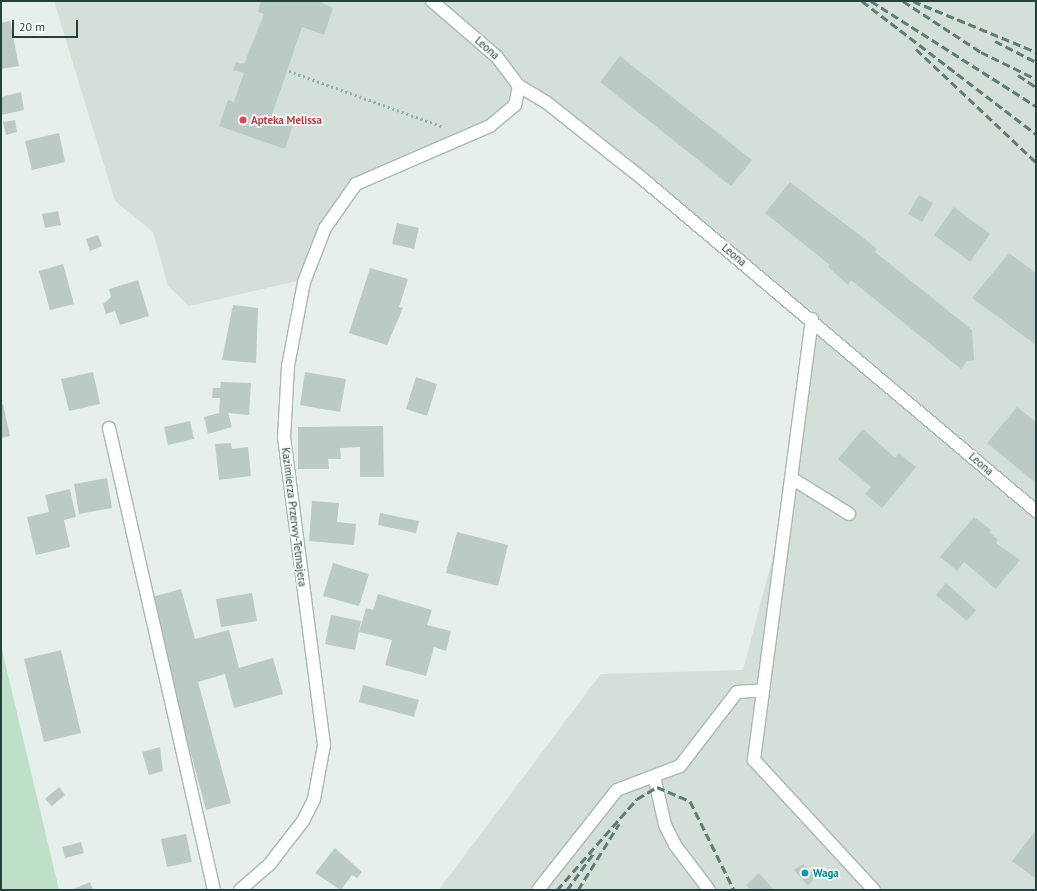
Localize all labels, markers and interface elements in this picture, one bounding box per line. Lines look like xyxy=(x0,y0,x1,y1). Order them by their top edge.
scale bar xyxy=(14,12,80,38)
text: 20 m xyxy=(19,19,45,34)
street label: Leona xyxy=(472,34,502,62)
place label: Apteka Melissa xyxy=(251,113,322,127)
marker: Apteka Melissa xyxy=(238,115,248,125)
street label: Leona xyxy=(719,241,749,269)
street label: Kazimierza Przerwy-Tetmajera xyxy=(279,447,309,587)
street label: Leona xyxy=(966,450,996,478)
place label: Waga xyxy=(813,866,839,880)
marker: Waga xyxy=(800,868,810,878)

